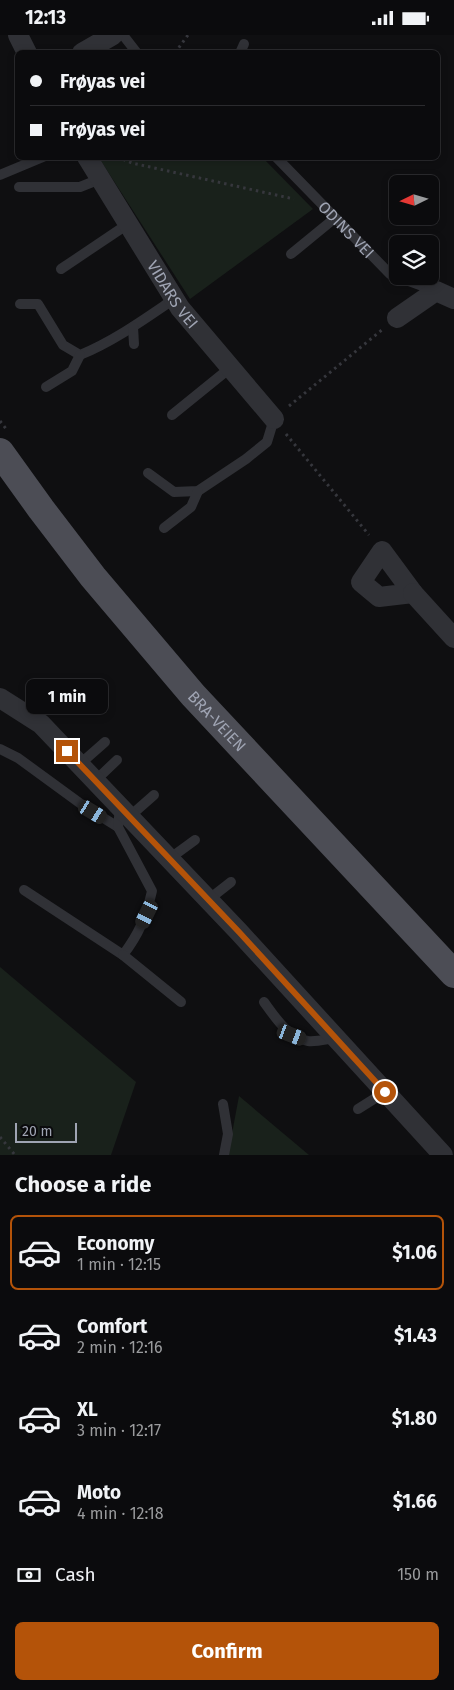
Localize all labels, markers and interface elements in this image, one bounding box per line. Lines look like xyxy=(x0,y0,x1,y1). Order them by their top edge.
text: 12:13 xyxy=(25,6,66,29)
text: Frøyas vei xyxy=(60,70,145,93)
text: Frøyas vei xyxy=(60,118,145,141)
north arrow xyxy=(389,175,439,225)
map controls xyxy=(389,175,439,285)
street label: ODINS VEI xyxy=(314,197,378,262)
button: layers xyxy=(389,235,439,285)
street label: VIDARS VEI xyxy=(143,257,202,332)
callout: 1 min xyxy=(26,679,108,713)
text: 1 min xyxy=(48,687,86,706)
street label: BRA-VEIEN xyxy=(184,687,250,755)
route end xyxy=(56,740,78,762)
car xyxy=(76,798,109,826)
car xyxy=(133,897,160,931)
car xyxy=(275,1023,308,1047)
route start xyxy=(374,1081,396,1103)
scale bar xyxy=(15,1120,78,1143)
text: 20 m xyxy=(22,1123,52,1140)
text: Choose a ride xyxy=(15,1171,151,1198)
icon: car xyxy=(17,1230,62,1275)
text: Economy xyxy=(77,1232,154,1255)
text: $1.06 xyxy=(392,1241,437,1264)
text: 1 min · 12:15 xyxy=(77,1255,161,1274)
icon: car xyxy=(17,1313,62,1358)
text: Comfort xyxy=(77,1315,147,1338)
text: $1.43 xyxy=(394,1324,437,1347)
text: 2 min · 12:16 xyxy=(77,1338,163,1357)
icon: car xyxy=(17,1396,62,1441)
text: XL xyxy=(77,1398,98,1421)
text: $1.80 xyxy=(392,1407,437,1430)
text: 3 min · 12:17 xyxy=(77,1421,161,1440)
icon: car xyxy=(17,1479,62,1524)
text: Moto xyxy=(77,1481,121,1504)
text: $1.66 xyxy=(393,1490,437,1513)
text: 4 min · 12:18 xyxy=(77,1504,163,1523)
icon: cash xyxy=(15,1561,43,1589)
text: Cash xyxy=(55,1563,96,1586)
text: 150 m xyxy=(397,1565,439,1584)
button: Confirm xyxy=(15,1622,439,1680)

